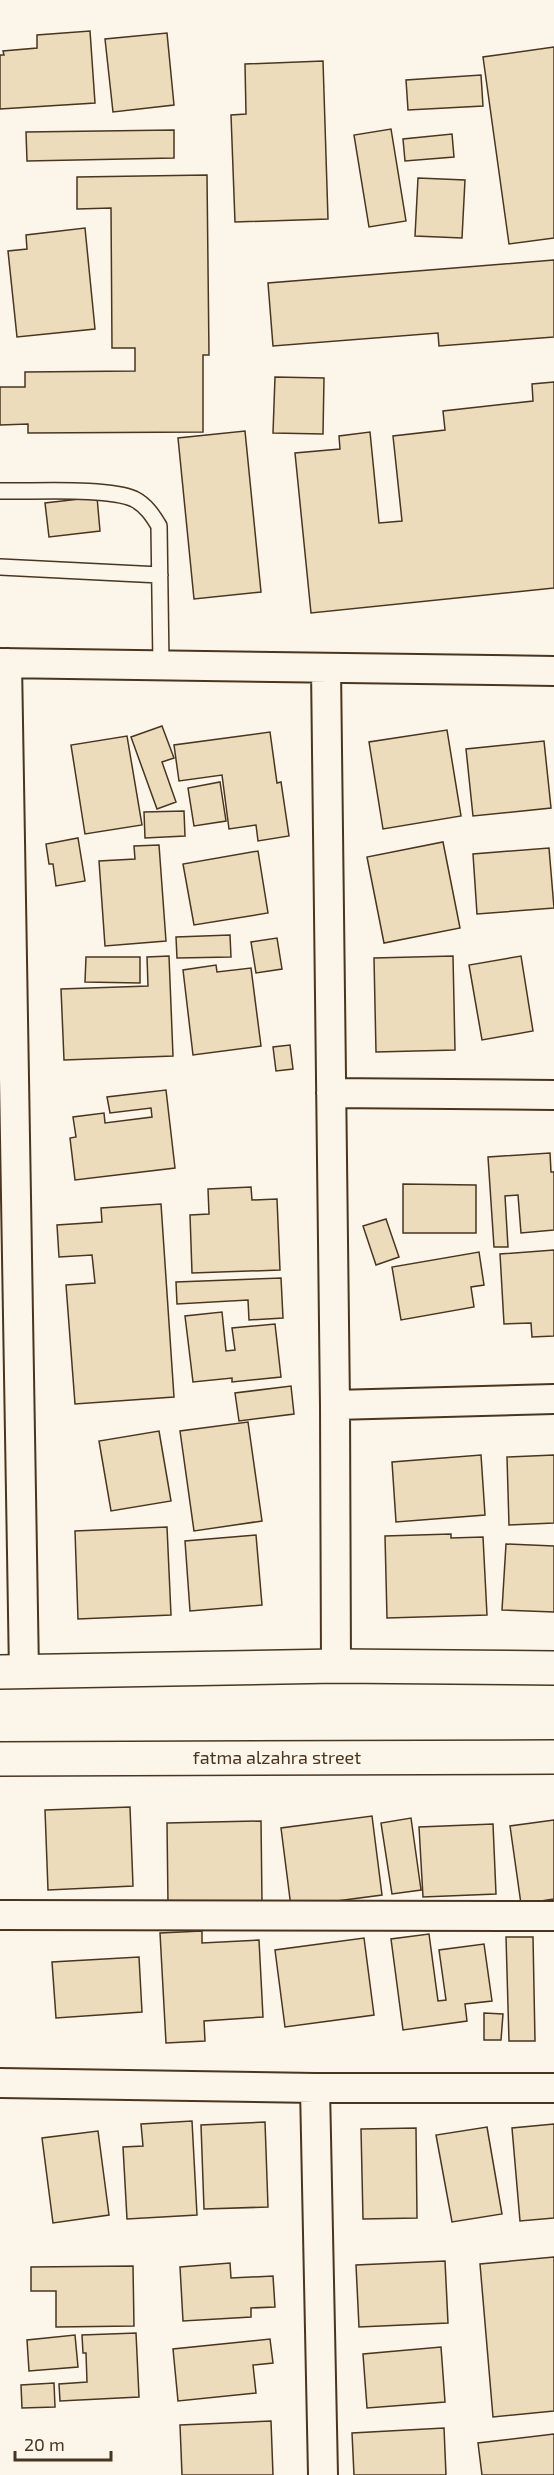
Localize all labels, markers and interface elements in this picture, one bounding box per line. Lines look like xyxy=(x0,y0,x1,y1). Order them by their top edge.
street label: fatma alzahra street xyxy=(193,1746,361,1768)
scale bar xyxy=(15,2424,111,2462)
text: 20 m xyxy=(24,2433,65,2455)

